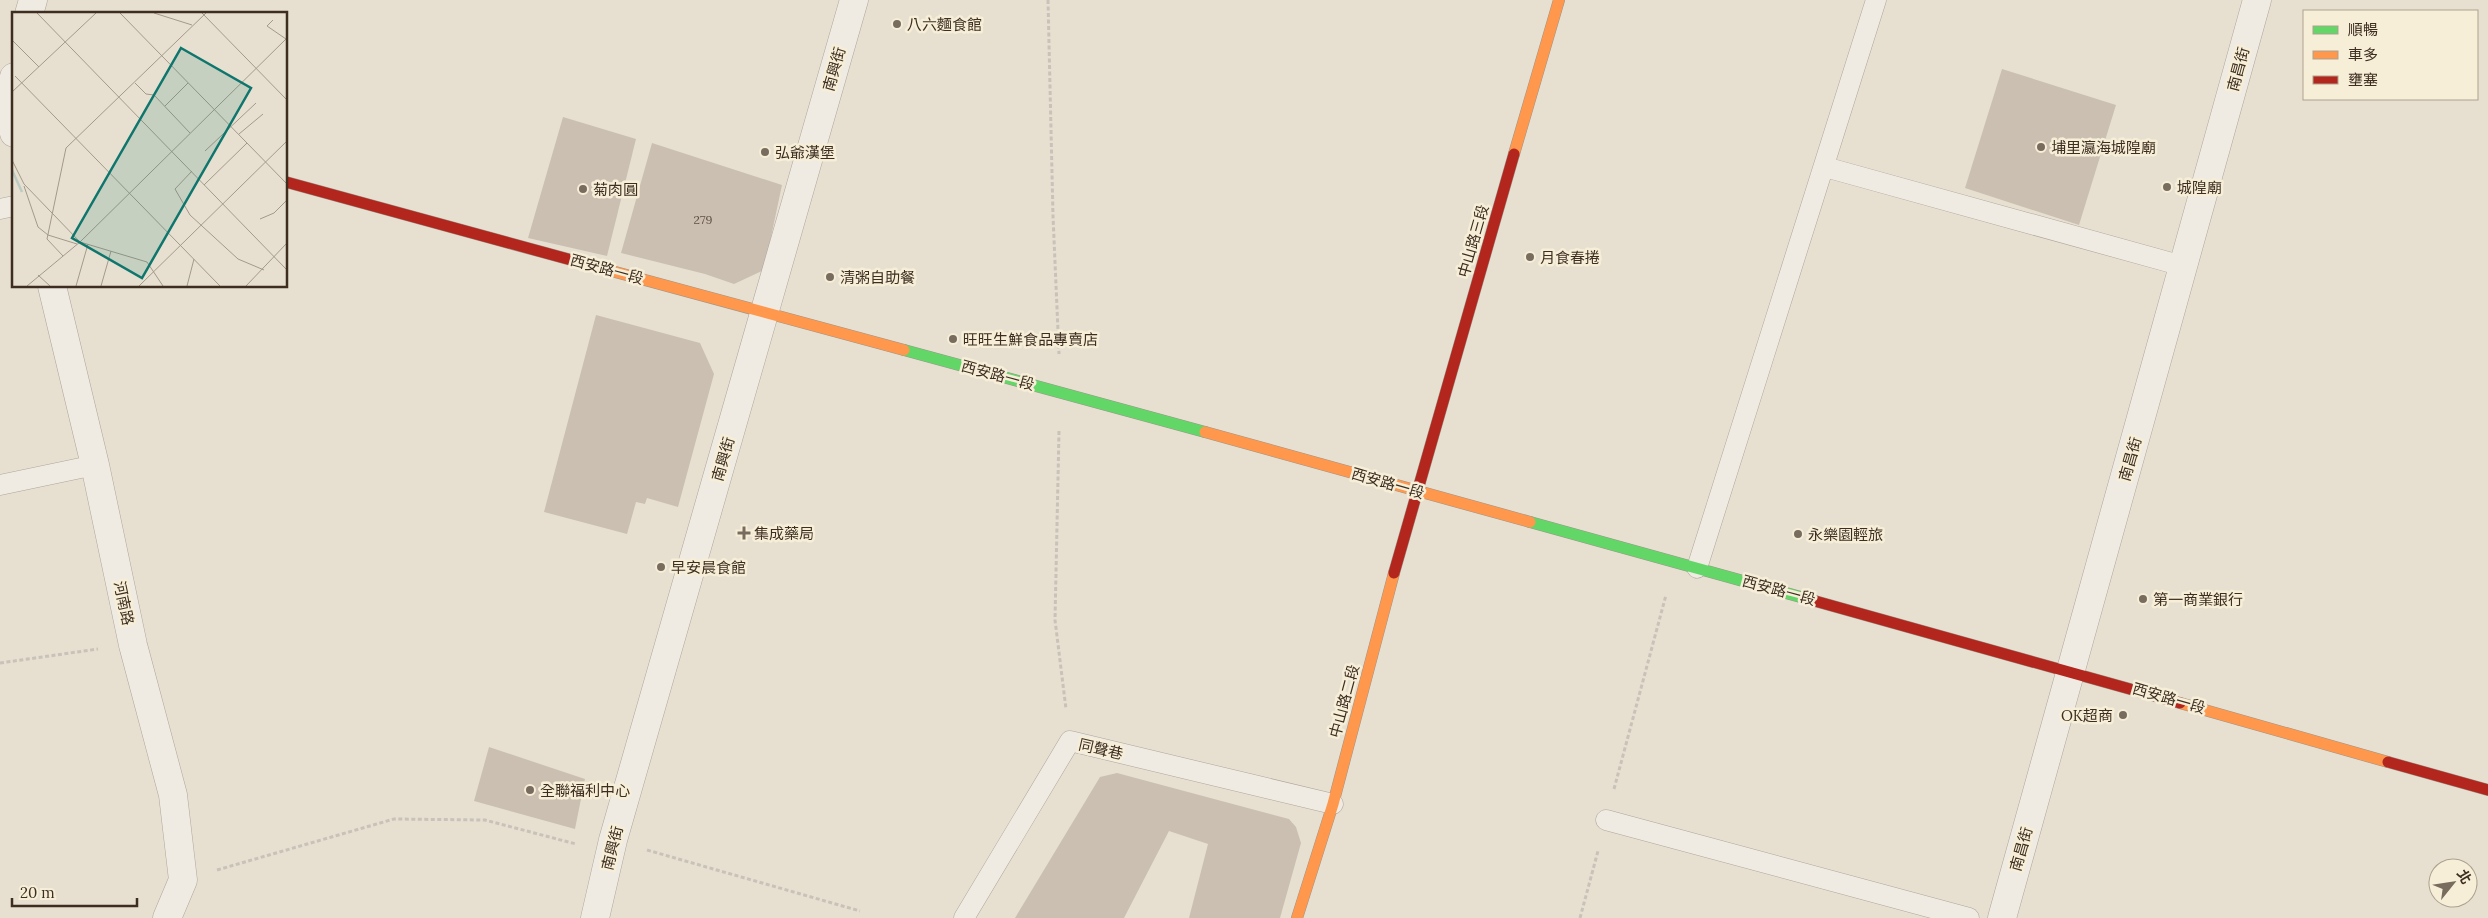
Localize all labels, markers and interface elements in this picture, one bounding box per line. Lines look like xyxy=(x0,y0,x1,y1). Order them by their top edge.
legend xyxy=(2303,10,2478,100)
inset map xyxy=(12,12,288,288)
place label: 八六麵食館 xyxy=(907,15,982,34)
marker: 八六麵食館 xyxy=(891,18,903,30)
text: 順暢 xyxy=(2348,20,2378,39)
street label: 南興街 xyxy=(819,45,849,93)
street label: 南昌街 xyxy=(2223,45,2253,93)
text: 車多 xyxy=(2348,45,2378,64)
text: 壅塞 xyxy=(2348,70,2378,89)
place label: 埔里瀛海城隍廟 xyxy=(2051,138,2156,157)
marker: 埔里瀛海城隍廟 xyxy=(2035,141,2047,153)
place label: 弘爺漢堡 xyxy=(775,143,835,162)
marker: 弘爺漢堡 xyxy=(759,146,771,158)
place label: 城隍廟 xyxy=(2177,178,2222,197)
place label: 菊肉圓 xyxy=(593,180,638,199)
marker: 城隍廟 xyxy=(2161,181,2173,193)
marker: 菊肉圓 xyxy=(577,183,589,195)
street label: 中山路三段 xyxy=(1454,202,1492,280)
house number: 279 xyxy=(694,212,713,227)
place label: 月食春捲 xyxy=(1540,248,1600,267)
street label: 西安路一段 xyxy=(568,250,646,288)
marker: 月食春捲 xyxy=(1524,251,1536,263)
place label: 清粥自助餐 xyxy=(840,268,915,287)
marker: 清粥自助餐 xyxy=(824,271,836,283)
place label: 旺旺生鮮食品專賣店 xyxy=(963,330,1098,349)
marker: 旺旺生鮮食品專賣店 xyxy=(947,333,959,345)
street label: 西安路一段 xyxy=(959,356,1037,394)
street label: 南興街 xyxy=(708,435,738,483)
street label: 南昌街 xyxy=(2115,435,2145,483)
street label: 西安路一段 xyxy=(1349,464,1427,502)
place label: 集成藥局 xyxy=(754,524,814,543)
place label: 永樂園輕旅 xyxy=(1808,525,1883,544)
marker: 集成藥局 xyxy=(738,527,750,539)
marker: 永樂園輕旅 xyxy=(1792,528,1804,540)
place label: 早安晨食館 xyxy=(671,558,746,577)
marker: 早安晨食館 xyxy=(655,561,667,573)
street label: 西安路一段 xyxy=(1740,571,1818,609)
street label: 河南路 xyxy=(110,579,138,627)
place label: 第一商業銀行 xyxy=(2153,590,2243,609)
marker: 第一商業銀行 xyxy=(2137,593,2149,605)
street label: 中山路二段 xyxy=(1325,662,1363,740)
street label: 西安路一段 xyxy=(2130,679,2208,717)
place label: OK超商 xyxy=(2061,706,2113,725)
marker: OK超商 xyxy=(2117,709,2129,721)
street label: 同聲巷 xyxy=(1077,735,1125,763)
place label: 全聯福利中心 xyxy=(540,781,630,800)
marker: 全聯福利中心 xyxy=(524,784,536,796)
street label: 南興街 xyxy=(597,824,627,872)
street label: 南昌街 xyxy=(2006,825,2036,873)
north arrow xyxy=(2428,858,2478,908)
text: 北 xyxy=(2453,866,2476,887)
scale bar xyxy=(12,876,138,908)
text: 20 m xyxy=(20,883,55,902)

